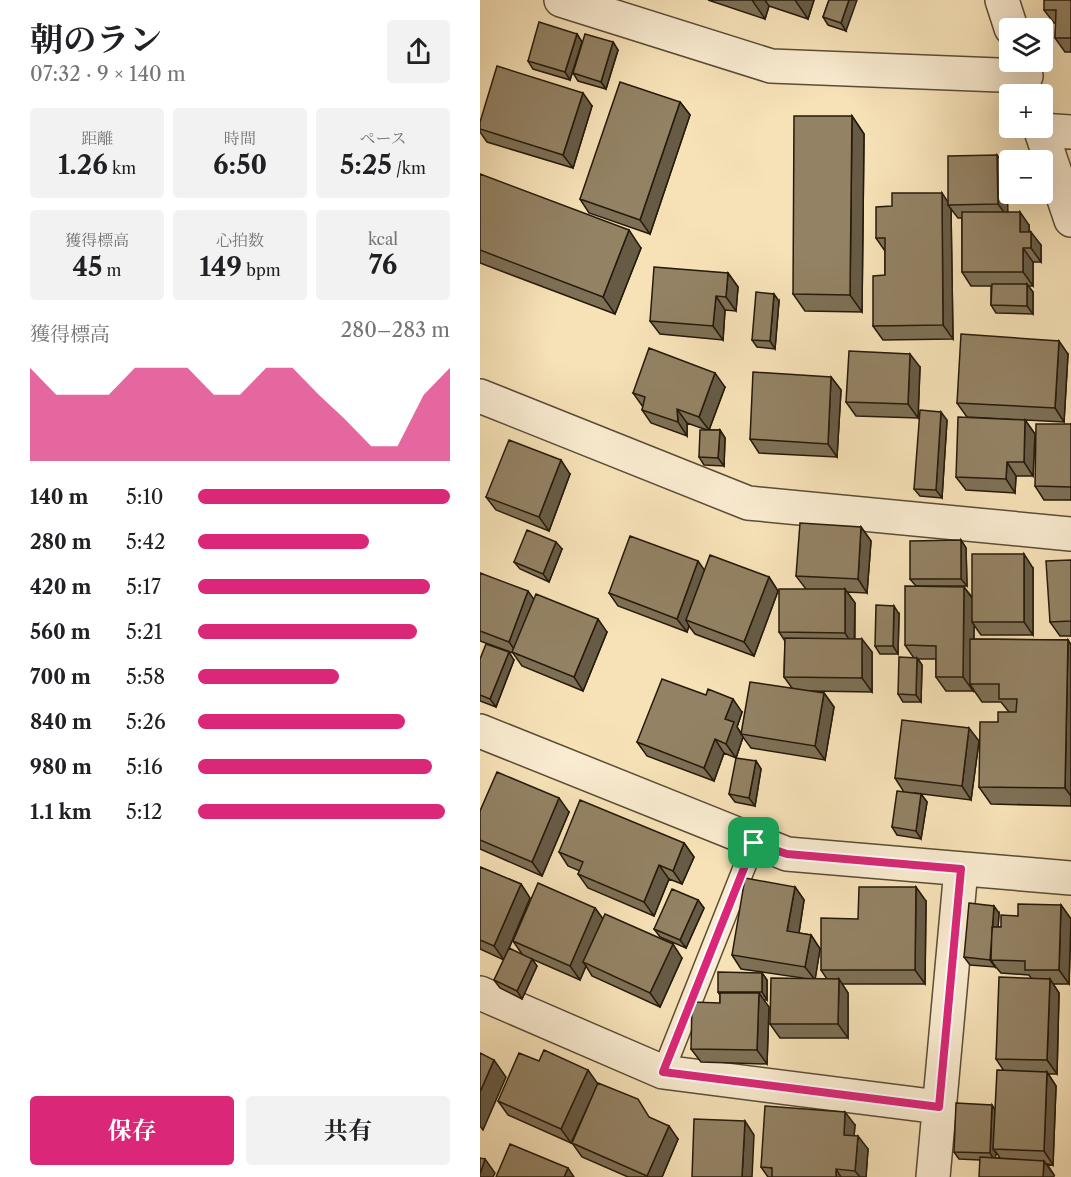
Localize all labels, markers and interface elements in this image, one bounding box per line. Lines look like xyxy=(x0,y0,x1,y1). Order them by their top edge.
map controls xyxy=(999,18,1053,204)
button: layers xyxy=(999,18,1053,72)
text: 朝のラン xyxy=(30,19,162,60)
button: share xyxy=(387,20,450,83)
text: 07:32 · 9 × 140 m xyxy=(30,62,186,86)
button: + xyxy=(999,84,1053,138)
text: 距離 xyxy=(81,128,113,148)
text: 時間 xyxy=(224,128,256,148)
text: ペース xyxy=(359,128,407,148)
text: 1.26 xyxy=(58,149,108,181)
text: 6:50 xyxy=(213,149,267,181)
text: 5:25 xyxy=(340,149,392,181)
button: − xyxy=(999,150,1053,204)
text: km xyxy=(108,158,136,178)
text: /km xyxy=(392,158,426,178)
text: kcal xyxy=(368,229,398,249)
text: 獲得標高 xyxy=(65,230,129,250)
text: 心拍数 xyxy=(216,230,264,250)
text: 76 xyxy=(369,249,397,281)
text: 45 xyxy=(73,251,102,283)
text: 149 xyxy=(199,251,242,283)
text: m xyxy=(102,260,121,280)
text: bpm xyxy=(242,260,281,280)
text: 280–283 m xyxy=(341,318,450,342)
text: 獲得標高 xyxy=(30,322,110,346)
text: 140 m xyxy=(30,485,89,509)
text: 5:10 xyxy=(126,485,164,509)
text: 280 m xyxy=(30,530,92,554)
text: 5:42 xyxy=(126,530,166,554)
text: 420 m xyxy=(30,575,91,599)
text: 5:17 xyxy=(126,575,161,599)
text: 560 m xyxy=(30,620,91,644)
text: 5:21 xyxy=(126,620,162,644)
text: 700 m xyxy=(30,665,91,689)
text: 5:58 xyxy=(126,665,165,689)
text: 840 m xyxy=(30,710,92,734)
text: 5:26 xyxy=(126,710,166,734)
text: 980 m xyxy=(30,755,92,779)
text: 5:16 xyxy=(126,755,163,779)
text: 1.1 km xyxy=(30,800,92,824)
text: 5:12 xyxy=(126,800,162,824)
pin xyxy=(728,817,779,868)
icon: arrive xyxy=(737,826,770,859)
button: 保存 xyxy=(30,1096,234,1165)
button: 共有 xyxy=(246,1096,450,1165)

